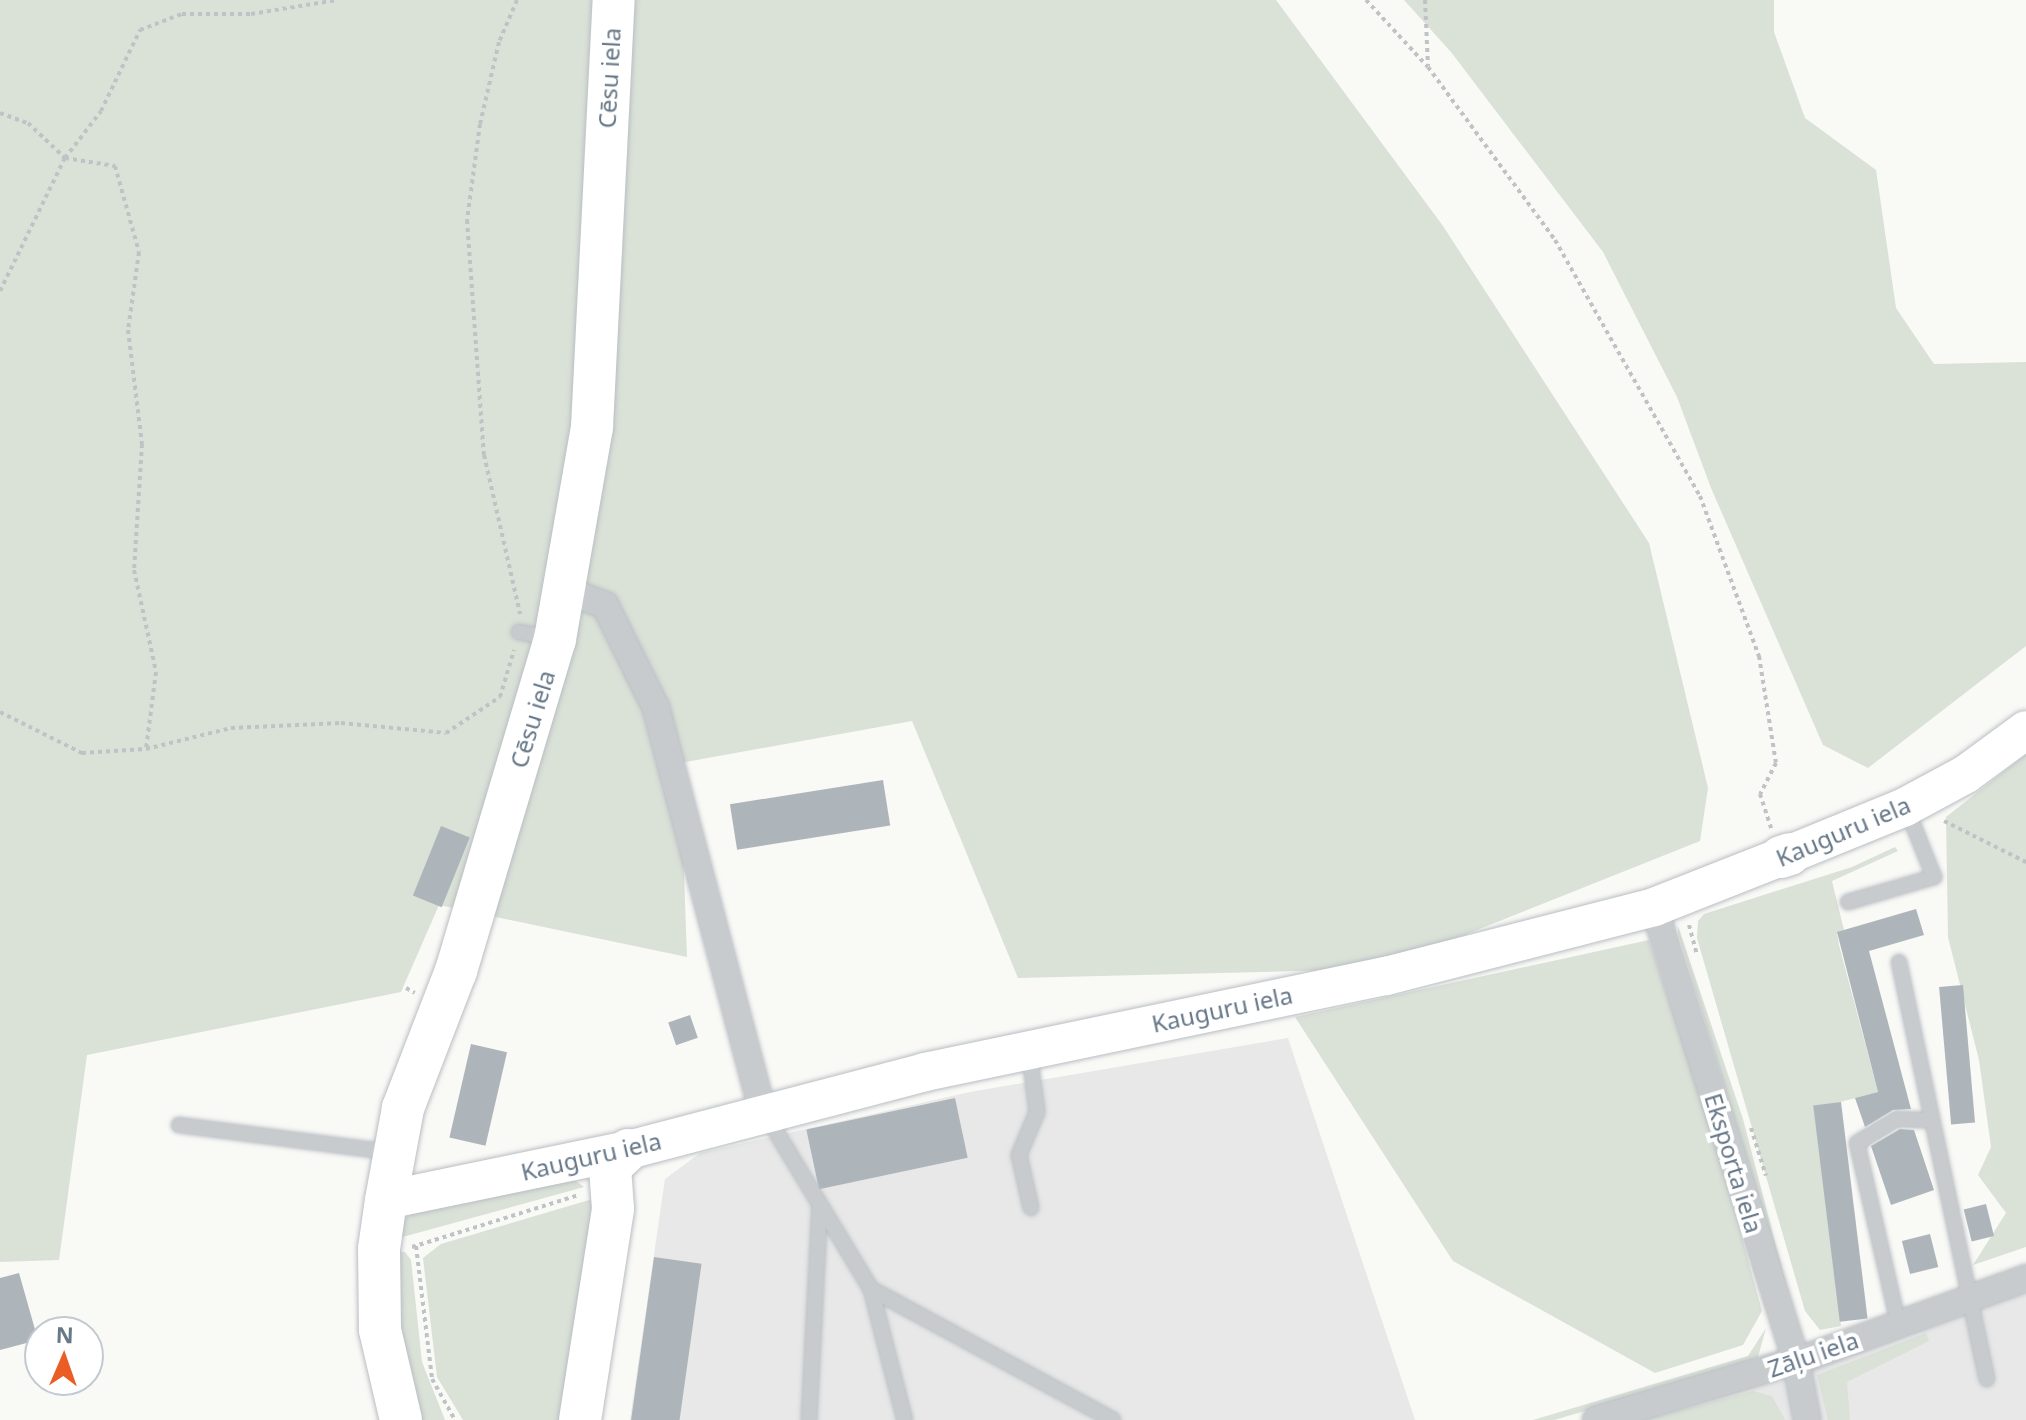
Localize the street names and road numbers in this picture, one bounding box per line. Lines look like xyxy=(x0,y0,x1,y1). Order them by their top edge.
street label: Cēsu iela xyxy=(592,27,626,129)
street label: Cēsu iela xyxy=(504,667,560,771)
street label: Kauguru iela xyxy=(1772,790,1914,872)
street label: Kauguru iela xyxy=(1149,980,1295,1038)
street label: Eksporta iela xyxy=(1699,1090,1769,1236)
street label: Kauguru iela xyxy=(518,1126,664,1186)
street label: Zāļu iela xyxy=(1764,1325,1862,1383)

